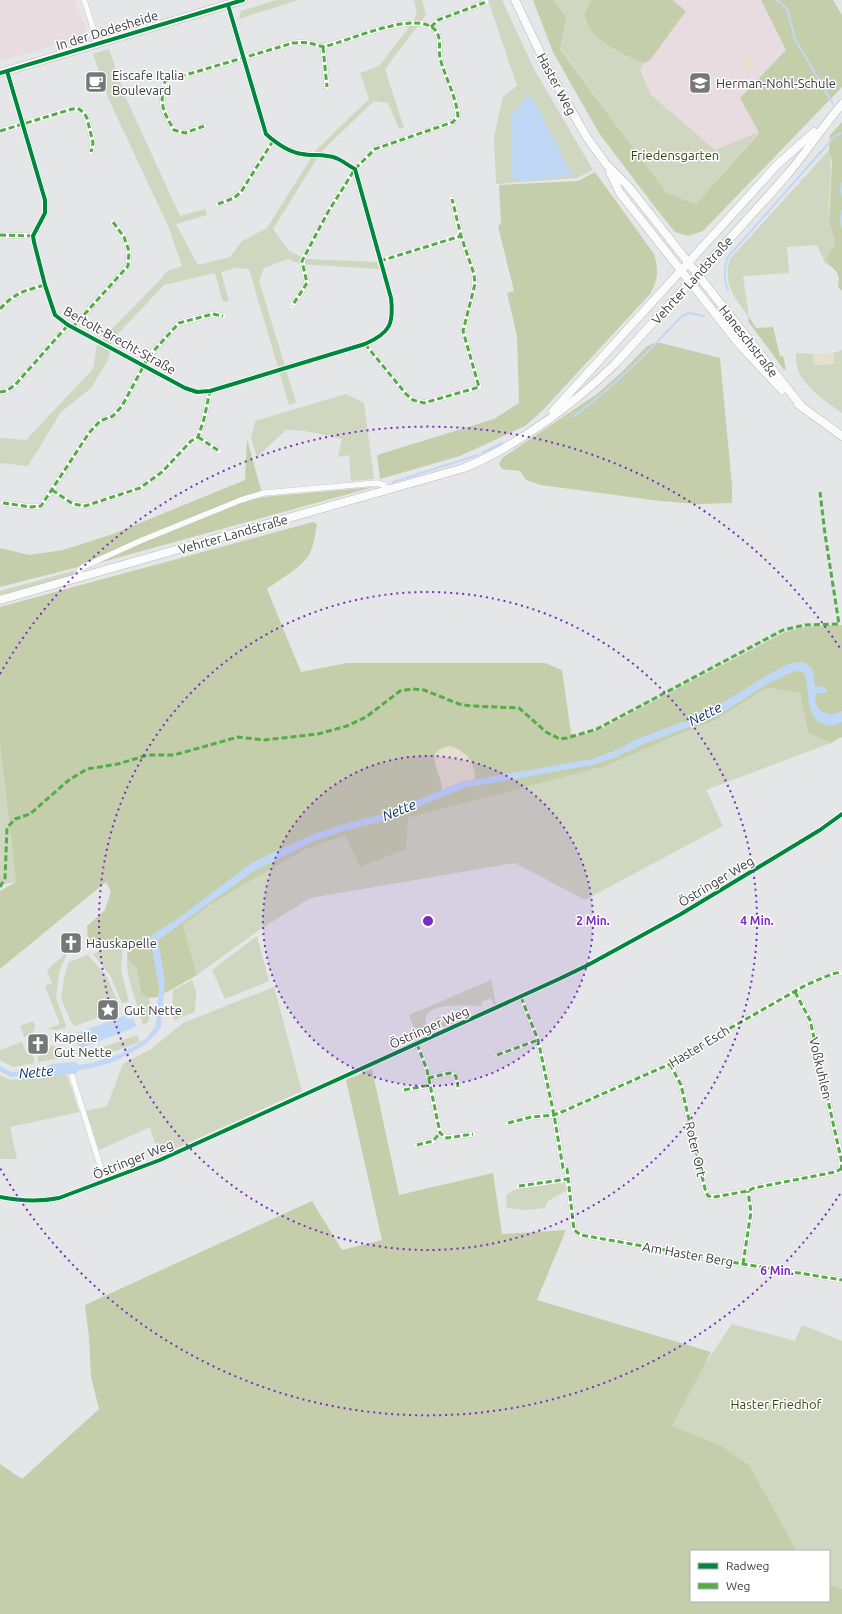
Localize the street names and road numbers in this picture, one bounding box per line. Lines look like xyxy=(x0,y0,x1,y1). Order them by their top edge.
street label: In der Dodesheide xyxy=(54,8,160,52)
street label: Haster Weg xyxy=(535,51,579,117)
street label: Vehrter Landstraße xyxy=(649,233,735,327)
street label: Haneschstraße xyxy=(717,302,781,380)
street label: Bertolt-Brecht-Straße xyxy=(62,303,178,377)
street label: Vehrter Landstraße xyxy=(177,512,289,556)
street label: Östringer Weg xyxy=(675,852,756,909)
street label: Östringer Weg xyxy=(387,1002,471,1051)
street label: Haster Esch xyxy=(666,1023,732,1069)
street label: Voßkuhlen xyxy=(807,1036,835,1100)
street label: Roter Ort xyxy=(683,1120,709,1178)
street label: Östringer Weg xyxy=(90,1136,175,1181)
street label: Am Haster Berg xyxy=(641,1239,735,1269)

